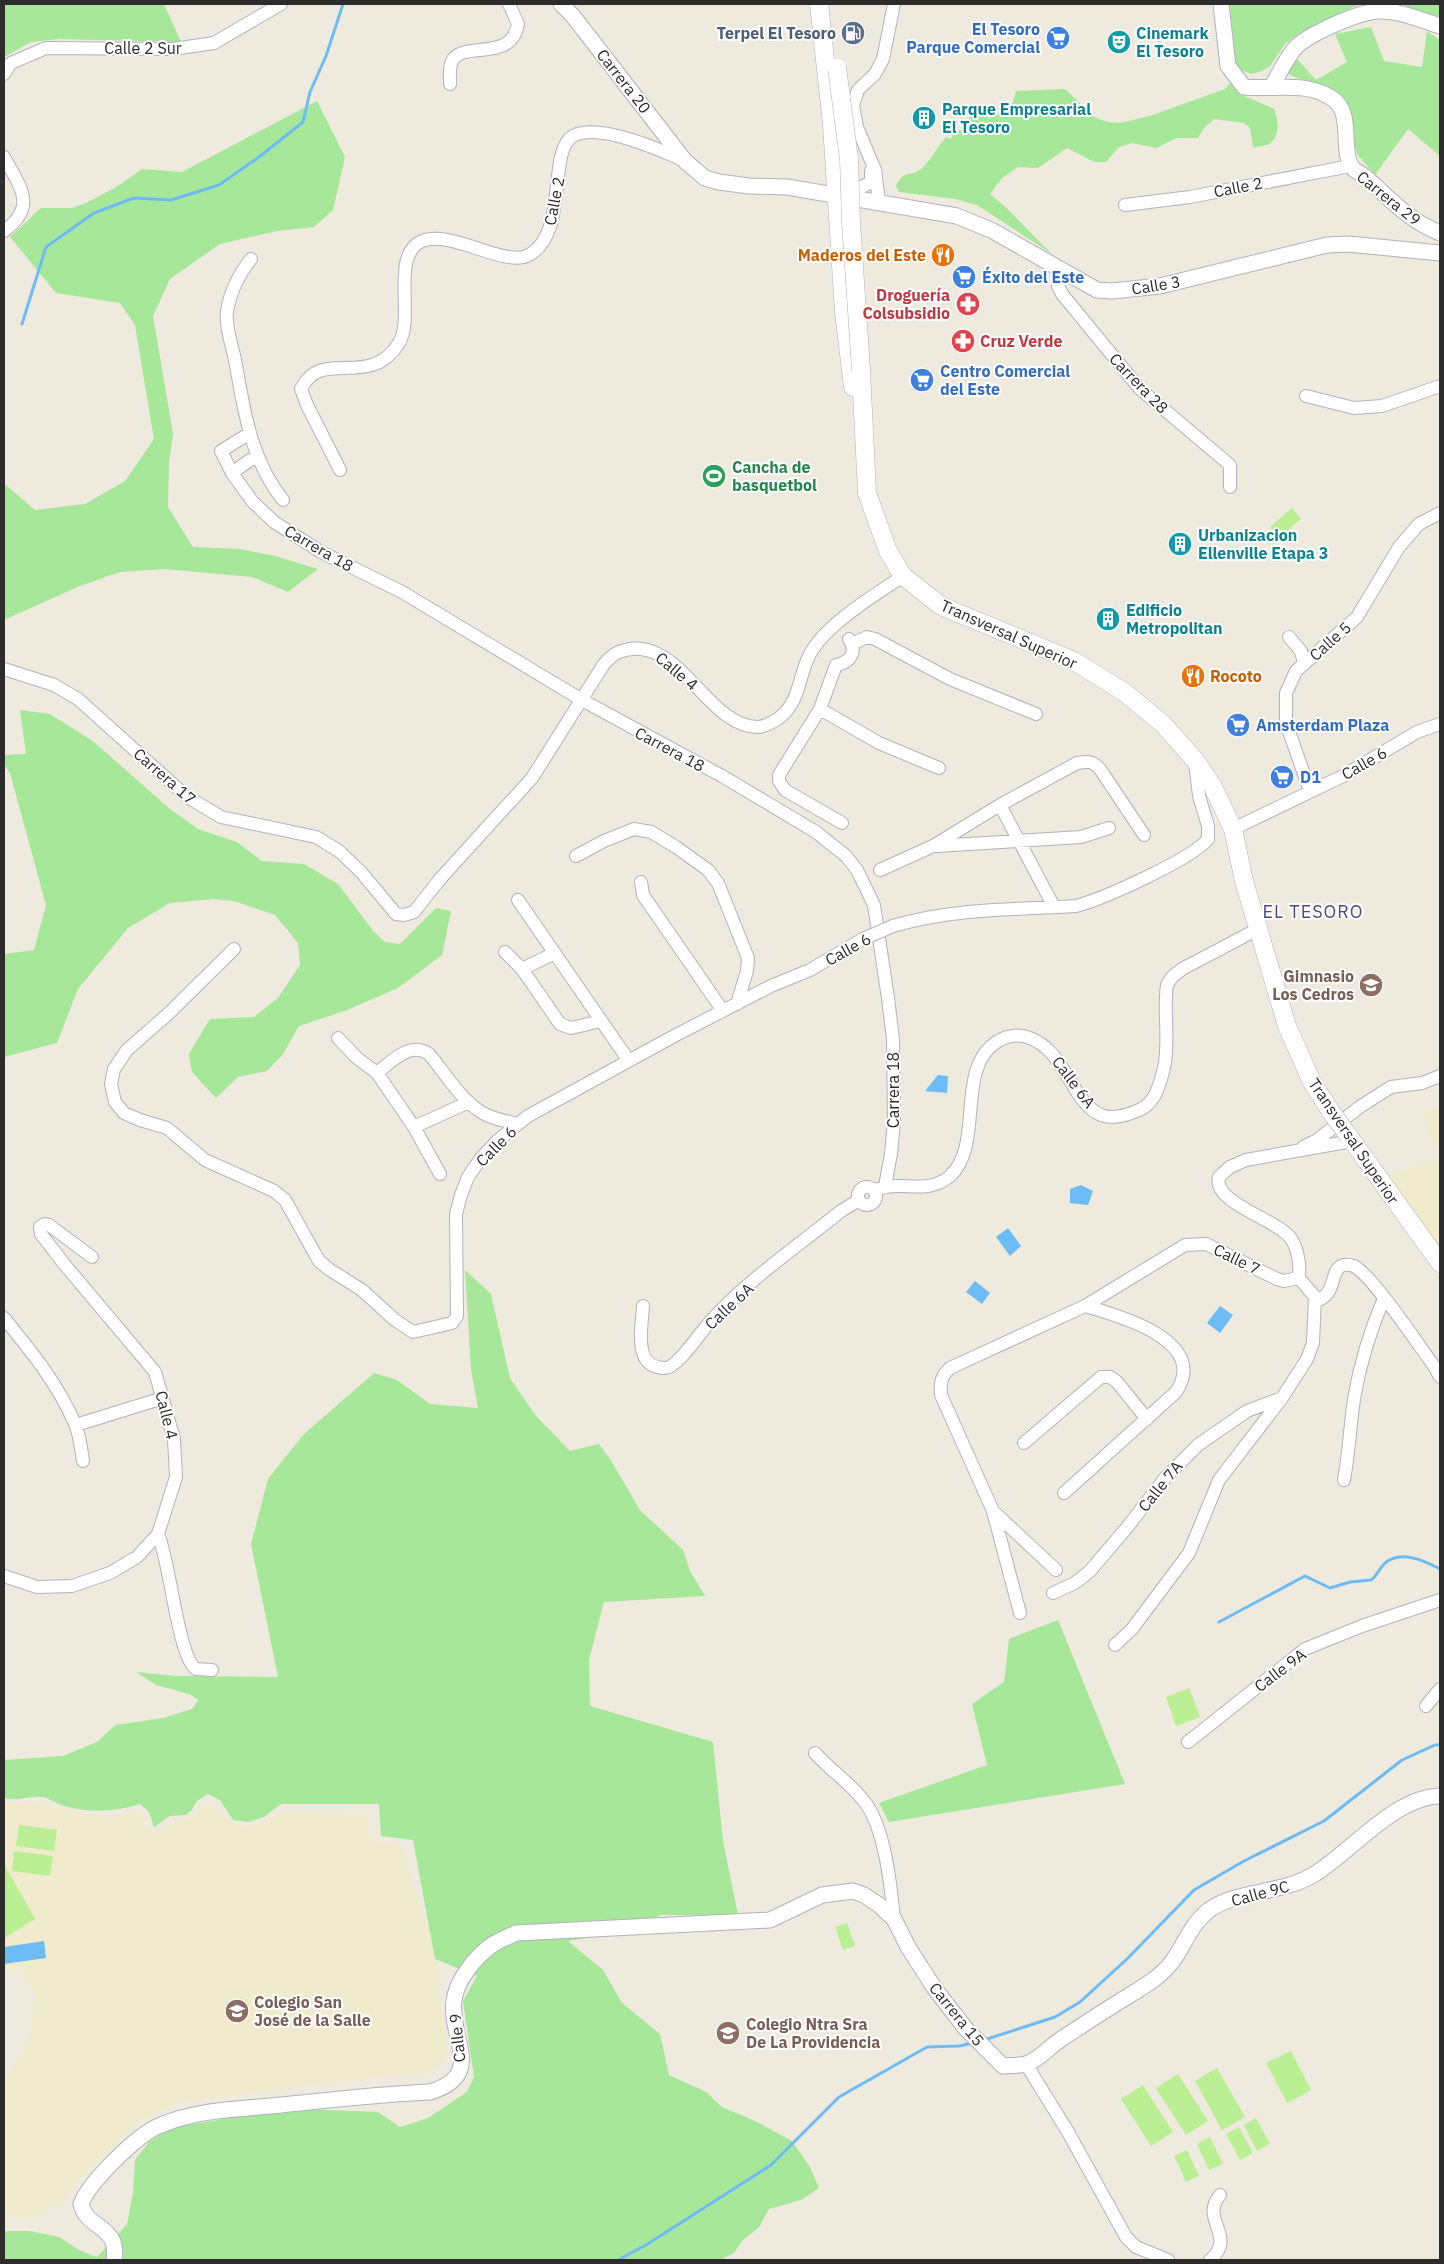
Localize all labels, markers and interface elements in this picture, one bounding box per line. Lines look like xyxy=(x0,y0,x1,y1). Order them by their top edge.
place label: El Tesoro Parque Comercial xyxy=(906,19,1040,57)
fuel station icon: Terpel El Tesoro xyxy=(840,20,866,46)
place label: Terpel El Tesoro xyxy=(717,23,836,43)
place label: Cinemark El Tesoro xyxy=(1136,23,1209,61)
supermarket icon: El Tesoro Parque Comercial xyxy=(1045,25,1071,51)
theatre icon: Cinemark El Tesoro xyxy=(1106,29,1132,55)
street label: Calle 2 Sur xyxy=(104,38,182,58)
street label: Carrera 20 xyxy=(593,45,655,117)
place label: Parque Empresarial El Tesoro xyxy=(942,99,1091,137)
building icon: Parque Empresarial El Tesoro xyxy=(911,105,937,131)
street label: Carrera 29 xyxy=(1353,166,1425,230)
street label: Calle 2 xyxy=(1212,172,1264,202)
street label: Calle 2 xyxy=(539,175,569,227)
restaurant icon: Maderos del Este xyxy=(930,242,956,268)
place label: Maderos del Este xyxy=(798,245,926,265)
supermarket icon: Éxito del Este xyxy=(951,264,977,290)
place label: Éxito del Este xyxy=(982,266,1084,287)
street label: Calle 3 xyxy=(1130,271,1182,299)
place label: Droguería Colsubsidio xyxy=(862,285,950,323)
pharmacy icon: Droguería Colsubsidio xyxy=(955,291,981,317)
pharmacy icon: Cruz Verde xyxy=(950,328,976,354)
place label: Cruz Verde xyxy=(980,331,1062,351)
street label: Carrera 28 xyxy=(1105,349,1173,417)
place label: Centro Comercial del Este xyxy=(940,361,1070,399)
supermarket icon: Centro Comercial del Este xyxy=(909,367,935,393)
place label: Cancha de basquetbol xyxy=(732,457,817,495)
sports icon: Cancha de basquetbol xyxy=(701,463,727,489)
street label: Carrera 18 xyxy=(281,520,357,576)
place label: Urbanizacion Ellenville Etapa 3 xyxy=(1198,525,1328,563)
building icon: Urbanizacion Ellenville Etapa 3 xyxy=(1167,531,1193,557)
street label: Transversal Superior xyxy=(938,595,1081,673)
place label: Edificio Metropolitan xyxy=(1126,600,1223,638)
building icon: Edificio Metropolitan xyxy=(1095,606,1121,632)
street label: Calle 5 xyxy=(1305,617,1355,665)
street label: Calle 4 xyxy=(652,648,702,694)
restaurant icon: Rocoto xyxy=(1180,663,1206,689)
place label: Rocoto xyxy=(1210,666,1262,686)
supermarket icon: Amsterdam Plaza xyxy=(1225,712,1251,738)
place label: Amsterdam Plaza xyxy=(1256,715,1389,735)
street label: Carrera 18 xyxy=(632,722,708,776)
street label: Calle 6 xyxy=(1338,742,1390,784)
street label: Carrera 17 xyxy=(130,743,200,809)
supermarket icon: D1 xyxy=(1269,764,1295,790)
place label: D1 xyxy=(1300,767,1321,787)
district label: EL TESORO xyxy=(1263,900,1363,923)
street label: Calle 6 xyxy=(822,928,874,970)
place label: Gimnasio Los Cedros xyxy=(1272,966,1354,1004)
school or university icon: Gimnasio Los Cedros xyxy=(1358,972,1384,998)
street label: Carrera 18 xyxy=(883,1052,903,1128)
street label: Calle 6A xyxy=(1048,1052,1100,1112)
street label: Transversal Superior xyxy=(1304,1074,1404,1208)
street label: Calle 6 xyxy=(472,1122,520,1170)
street label: Calle 7 xyxy=(1210,1239,1264,1279)
street label: Calle 6A xyxy=(700,1278,758,1334)
street label: Calle 4 xyxy=(151,1389,183,1441)
street label: Calle 7A xyxy=(1133,1457,1187,1515)
street label: Calle 9A xyxy=(1250,1644,1310,1696)
street label: Calle 9C xyxy=(1229,1876,1291,1910)
street label: Carrera 15 xyxy=(925,1978,989,2050)
place label: Colegio San José de la Salle xyxy=(254,1992,371,2030)
school or university icon: Colegio San José de la Salle xyxy=(224,1998,250,2024)
street label: Calle 9 xyxy=(444,2012,470,2064)
place label: Colegio Ntra Sra De La Providencia xyxy=(746,2014,880,2052)
school or university icon: Colegio Ntra Sra De La Providencia xyxy=(715,2020,741,2046)

